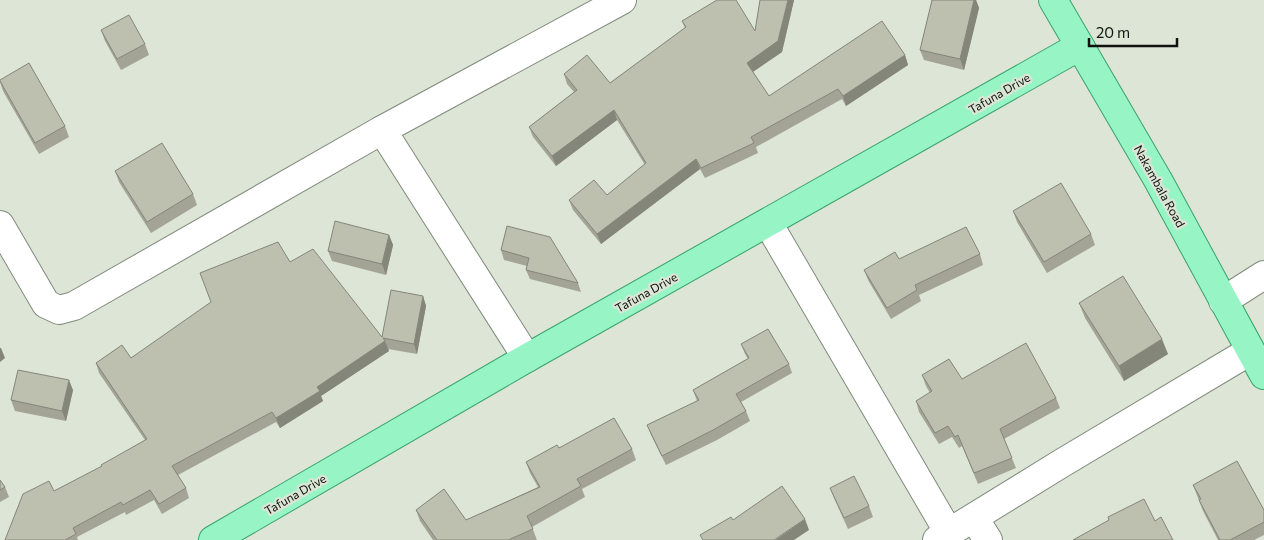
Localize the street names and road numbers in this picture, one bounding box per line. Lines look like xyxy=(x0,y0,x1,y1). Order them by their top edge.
street label: Tafuna Drive xyxy=(966,70,1032,116)
street label: Nakambala Road xyxy=(1132,143,1188,230)
street label: Tafuna Drive xyxy=(613,269,679,315)
street label: Tafuna Drive xyxy=(262,471,328,517)

